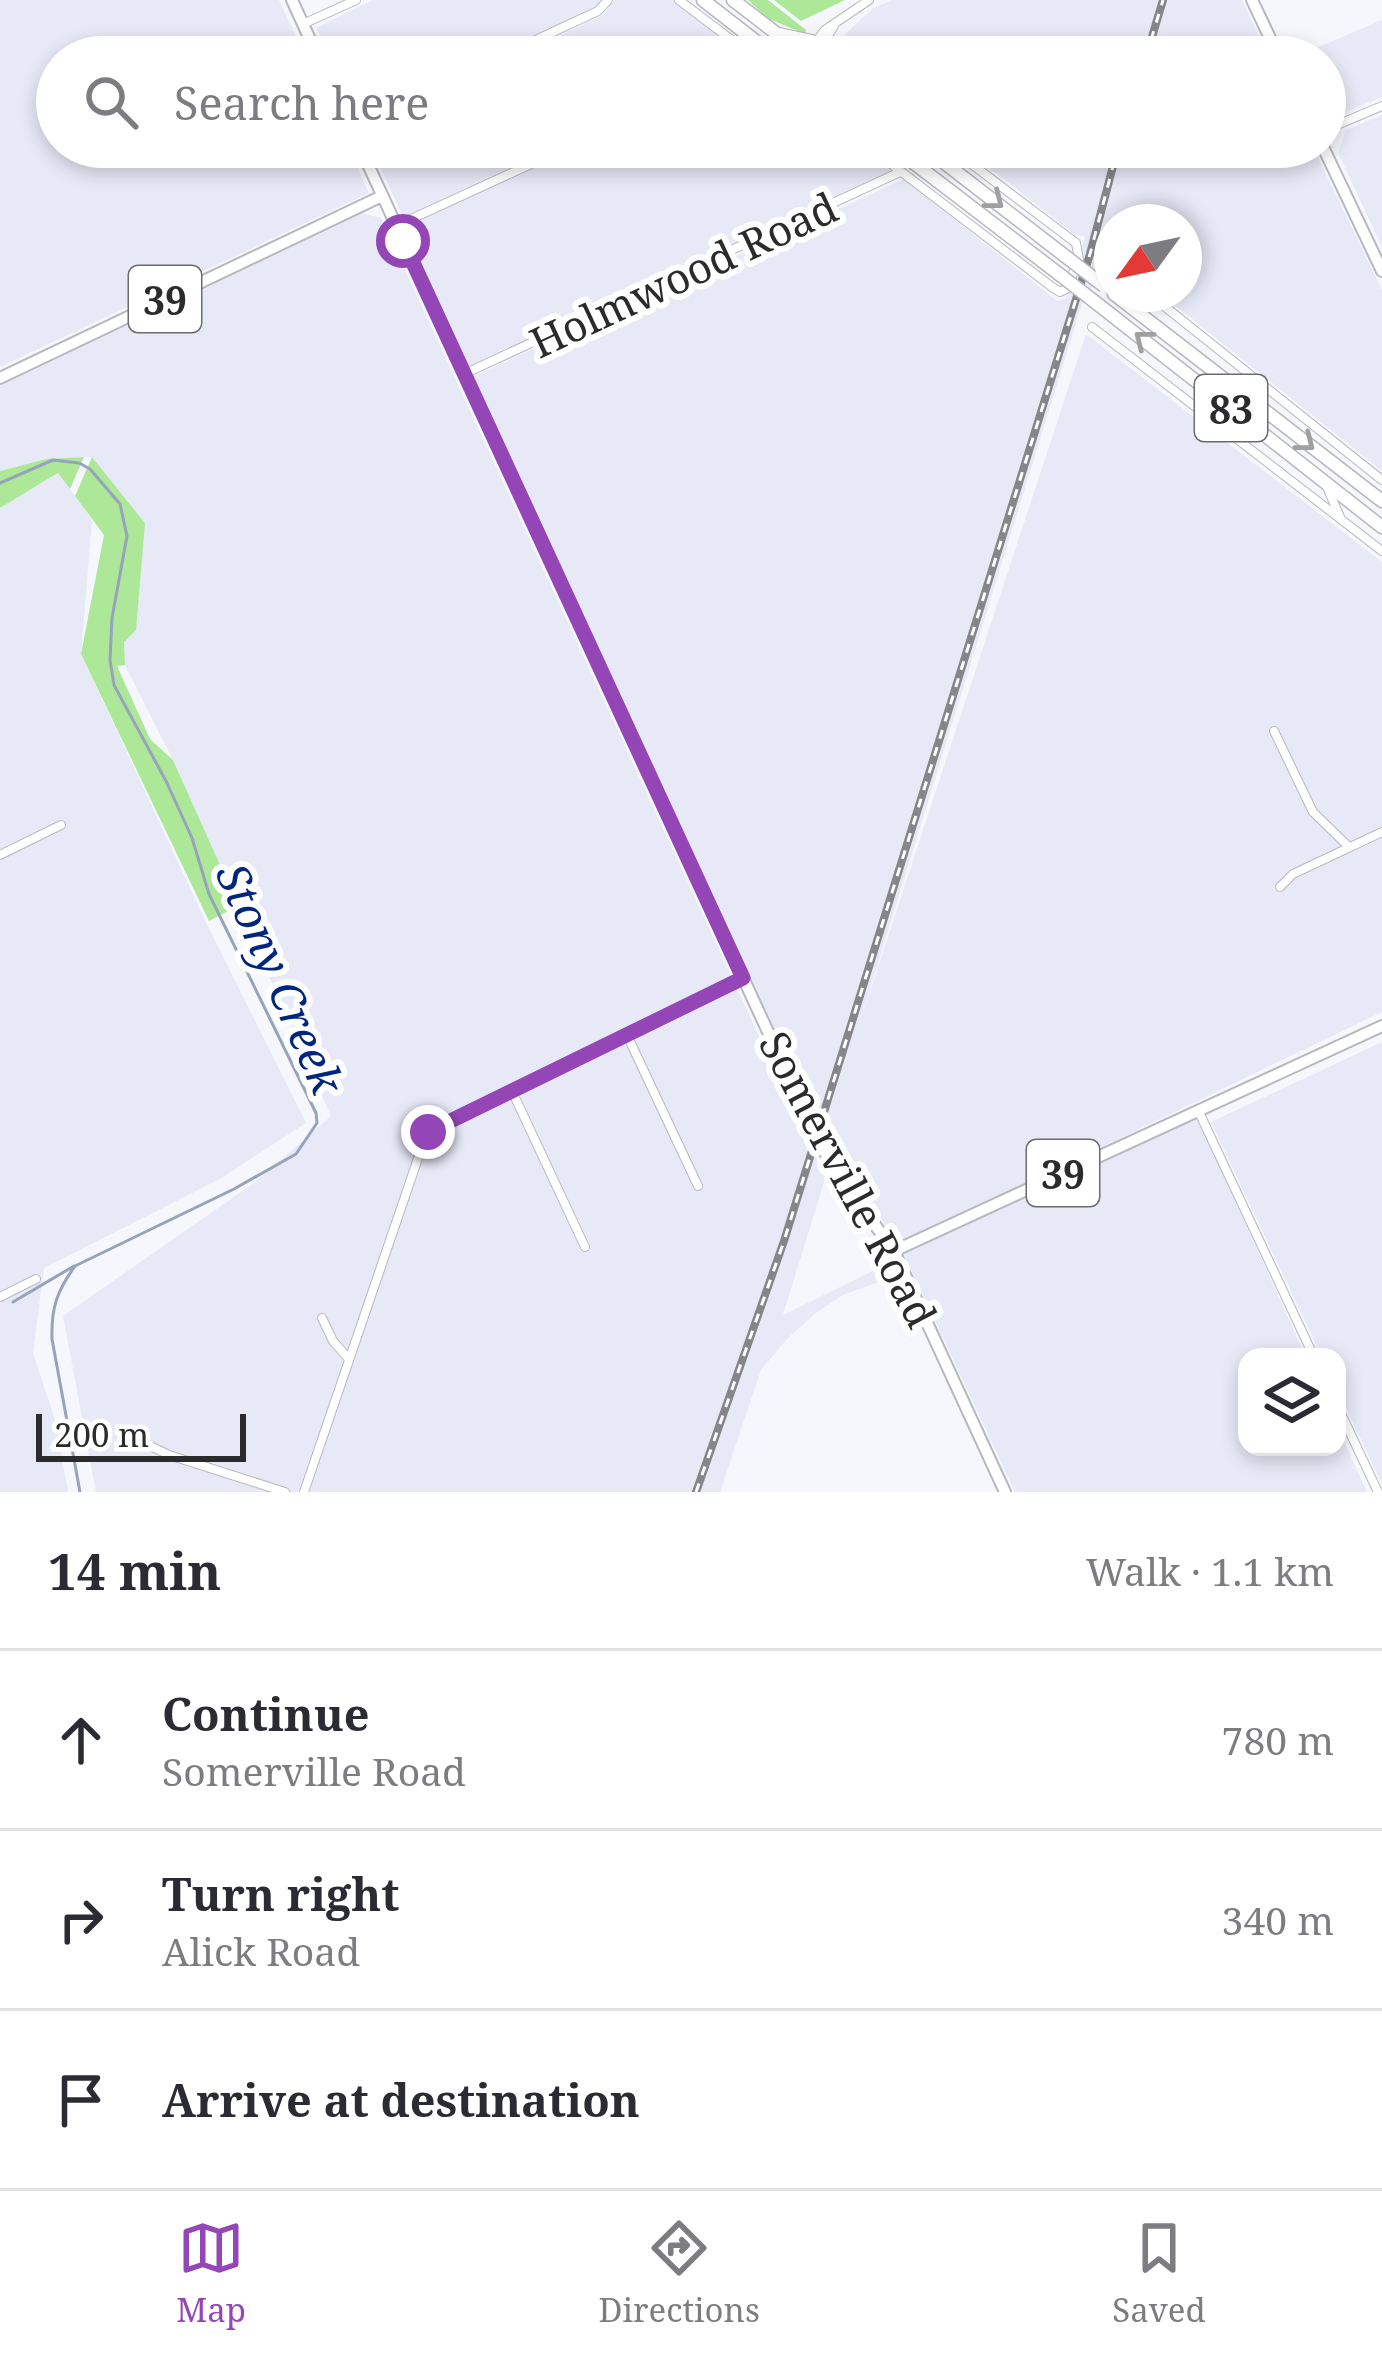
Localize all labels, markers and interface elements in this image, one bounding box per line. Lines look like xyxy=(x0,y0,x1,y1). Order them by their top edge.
search box xyxy=(36,36,1346,168)
icon: search xyxy=(78,69,144,135)
text: Search here xyxy=(174,72,429,133)
street label: Holmwood Road xyxy=(520,178,846,370)
one-way arrow xyxy=(981,187,1003,209)
north arrow xyxy=(1094,204,1202,312)
route start xyxy=(376,214,430,268)
road number: 39 xyxy=(129,266,201,332)
one-way arrow xyxy=(1134,332,1156,353)
road number: 83 xyxy=(1195,375,1267,441)
one-way arrow xyxy=(1293,429,1315,450)
water label: Stony Creek xyxy=(203,853,360,1104)
street label: Somerville Road xyxy=(747,1021,951,1337)
route end xyxy=(401,1105,455,1159)
road number: 39 xyxy=(1027,1140,1099,1206)
map controls xyxy=(1238,1348,1346,1456)
button: layers xyxy=(1238,1348,1346,1456)
scale bar xyxy=(36,1408,246,1461)
text: 200 m xyxy=(54,1412,149,1457)
text: 14 min xyxy=(48,1535,221,1605)
text: Walk · 1.1 km xyxy=(1086,1544,1334,1597)
text: Continue xyxy=(162,1683,370,1744)
icon: ahead xyxy=(48,1707,114,1773)
text: 780 m xyxy=(1222,1713,1334,1766)
text: Somerville Road xyxy=(162,1744,466,1797)
text: Turn right xyxy=(162,1863,399,1924)
icon: right xyxy=(48,1887,114,1953)
text: 340 m xyxy=(1222,1893,1334,1946)
text: Alick Road xyxy=(162,1924,360,1977)
icon: arrive xyxy=(48,2067,114,2133)
text: Arrive at destination xyxy=(162,2069,640,2130)
tab: Map xyxy=(176,2215,246,2332)
tab: Directions xyxy=(598,2215,760,2332)
tab: Saved xyxy=(1112,2215,1206,2332)

